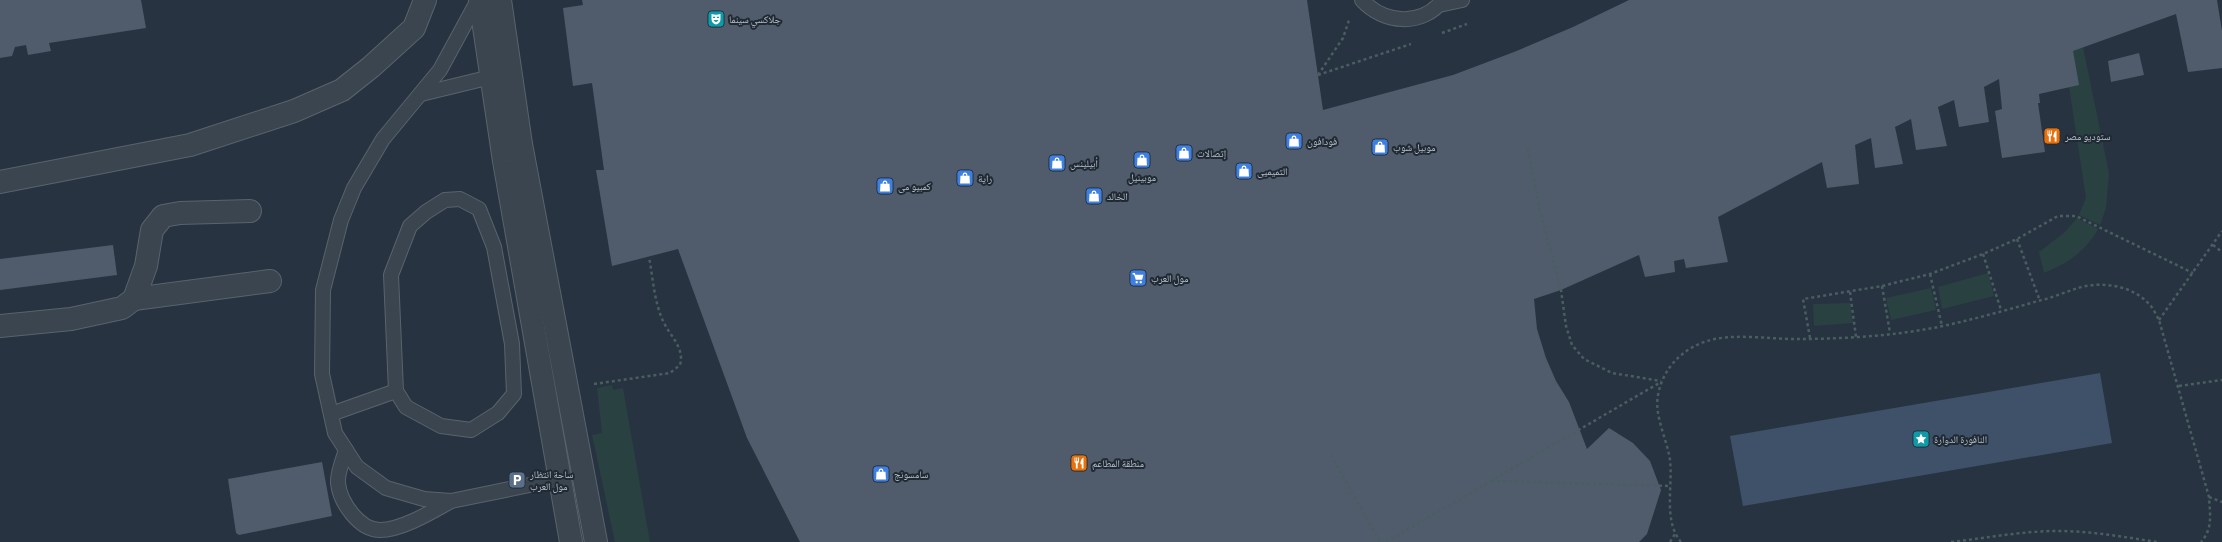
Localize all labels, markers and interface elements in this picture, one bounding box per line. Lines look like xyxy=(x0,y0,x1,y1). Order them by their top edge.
theatre icon: جلاكسي سينما xyxy=(706,9,726,29)
place label: جلاكسي سينما xyxy=(729,13,782,28)
restaurant icon: ستوديو مصر xyxy=(2042,126,2062,146)
place label: ستوديو مصر xyxy=(2064,130,2111,144)
shop icon: فودافون xyxy=(1284,131,1304,151)
place label: فودافون xyxy=(1307,135,1337,149)
shop icon: موبيل شوب xyxy=(1370,137,1390,157)
place label: موبيل شوب xyxy=(1393,141,1436,155)
shop icon: إتصالات xyxy=(1174,143,1194,163)
place label: إتصالات xyxy=(1197,147,1226,161)
shop icon: موبينيل xyxy=(1132,150,1152,170)
shop icon: أبيلينس xyxy=(1047,153,1067,173)
place label: أبيلينس xyxy=(1070,157,1098,171)
shop icon: التميميى xyxy=(1234,161,1254,181)
place label: التميميى xyxy=(1257,165,1287,179)
shop icon: راية xyxy=(955,168,975,188)
place label: موبينيل xyxy=(1128,171,1156,185)
place label: راية xyxy=(978,172,992,186)
shop icon: كمبيو مى xyxy=(875,176,895,196)
place label: كمبيو مى xyxy=(898,180,931,194)
shop icon: الخالد xyxy=(1084,186,1104,206)
place label: الخالد xyxy=(1107,190,1128,204)
supermarket icon: مول العرب xyxy=(1128,268,1148,288)
place label: مول العرب xyxy=(1151,272,1189,286)
place icon: النافورة الدوارة xyxy=(1911,429,1931,449)
place label: النافورة الدوارة xyxy=(1934,433,1987,447)
restaurant icon: منطقة المطاعم xyxy=(1069,453,1089,473)
place label: منطقة المطاعم xyxy=(1092,457,1144,471)
shop icon: سامسونج xyxy=(871,464,891,484)
place label: ساحة انتظار مول العرب xyxy=(529,468,574,494)
place label: سامسونج xyxy=(894,468,929,482)
parking icon: ساحة انتظار مول العرب xyxy=(507,470,527,490)

